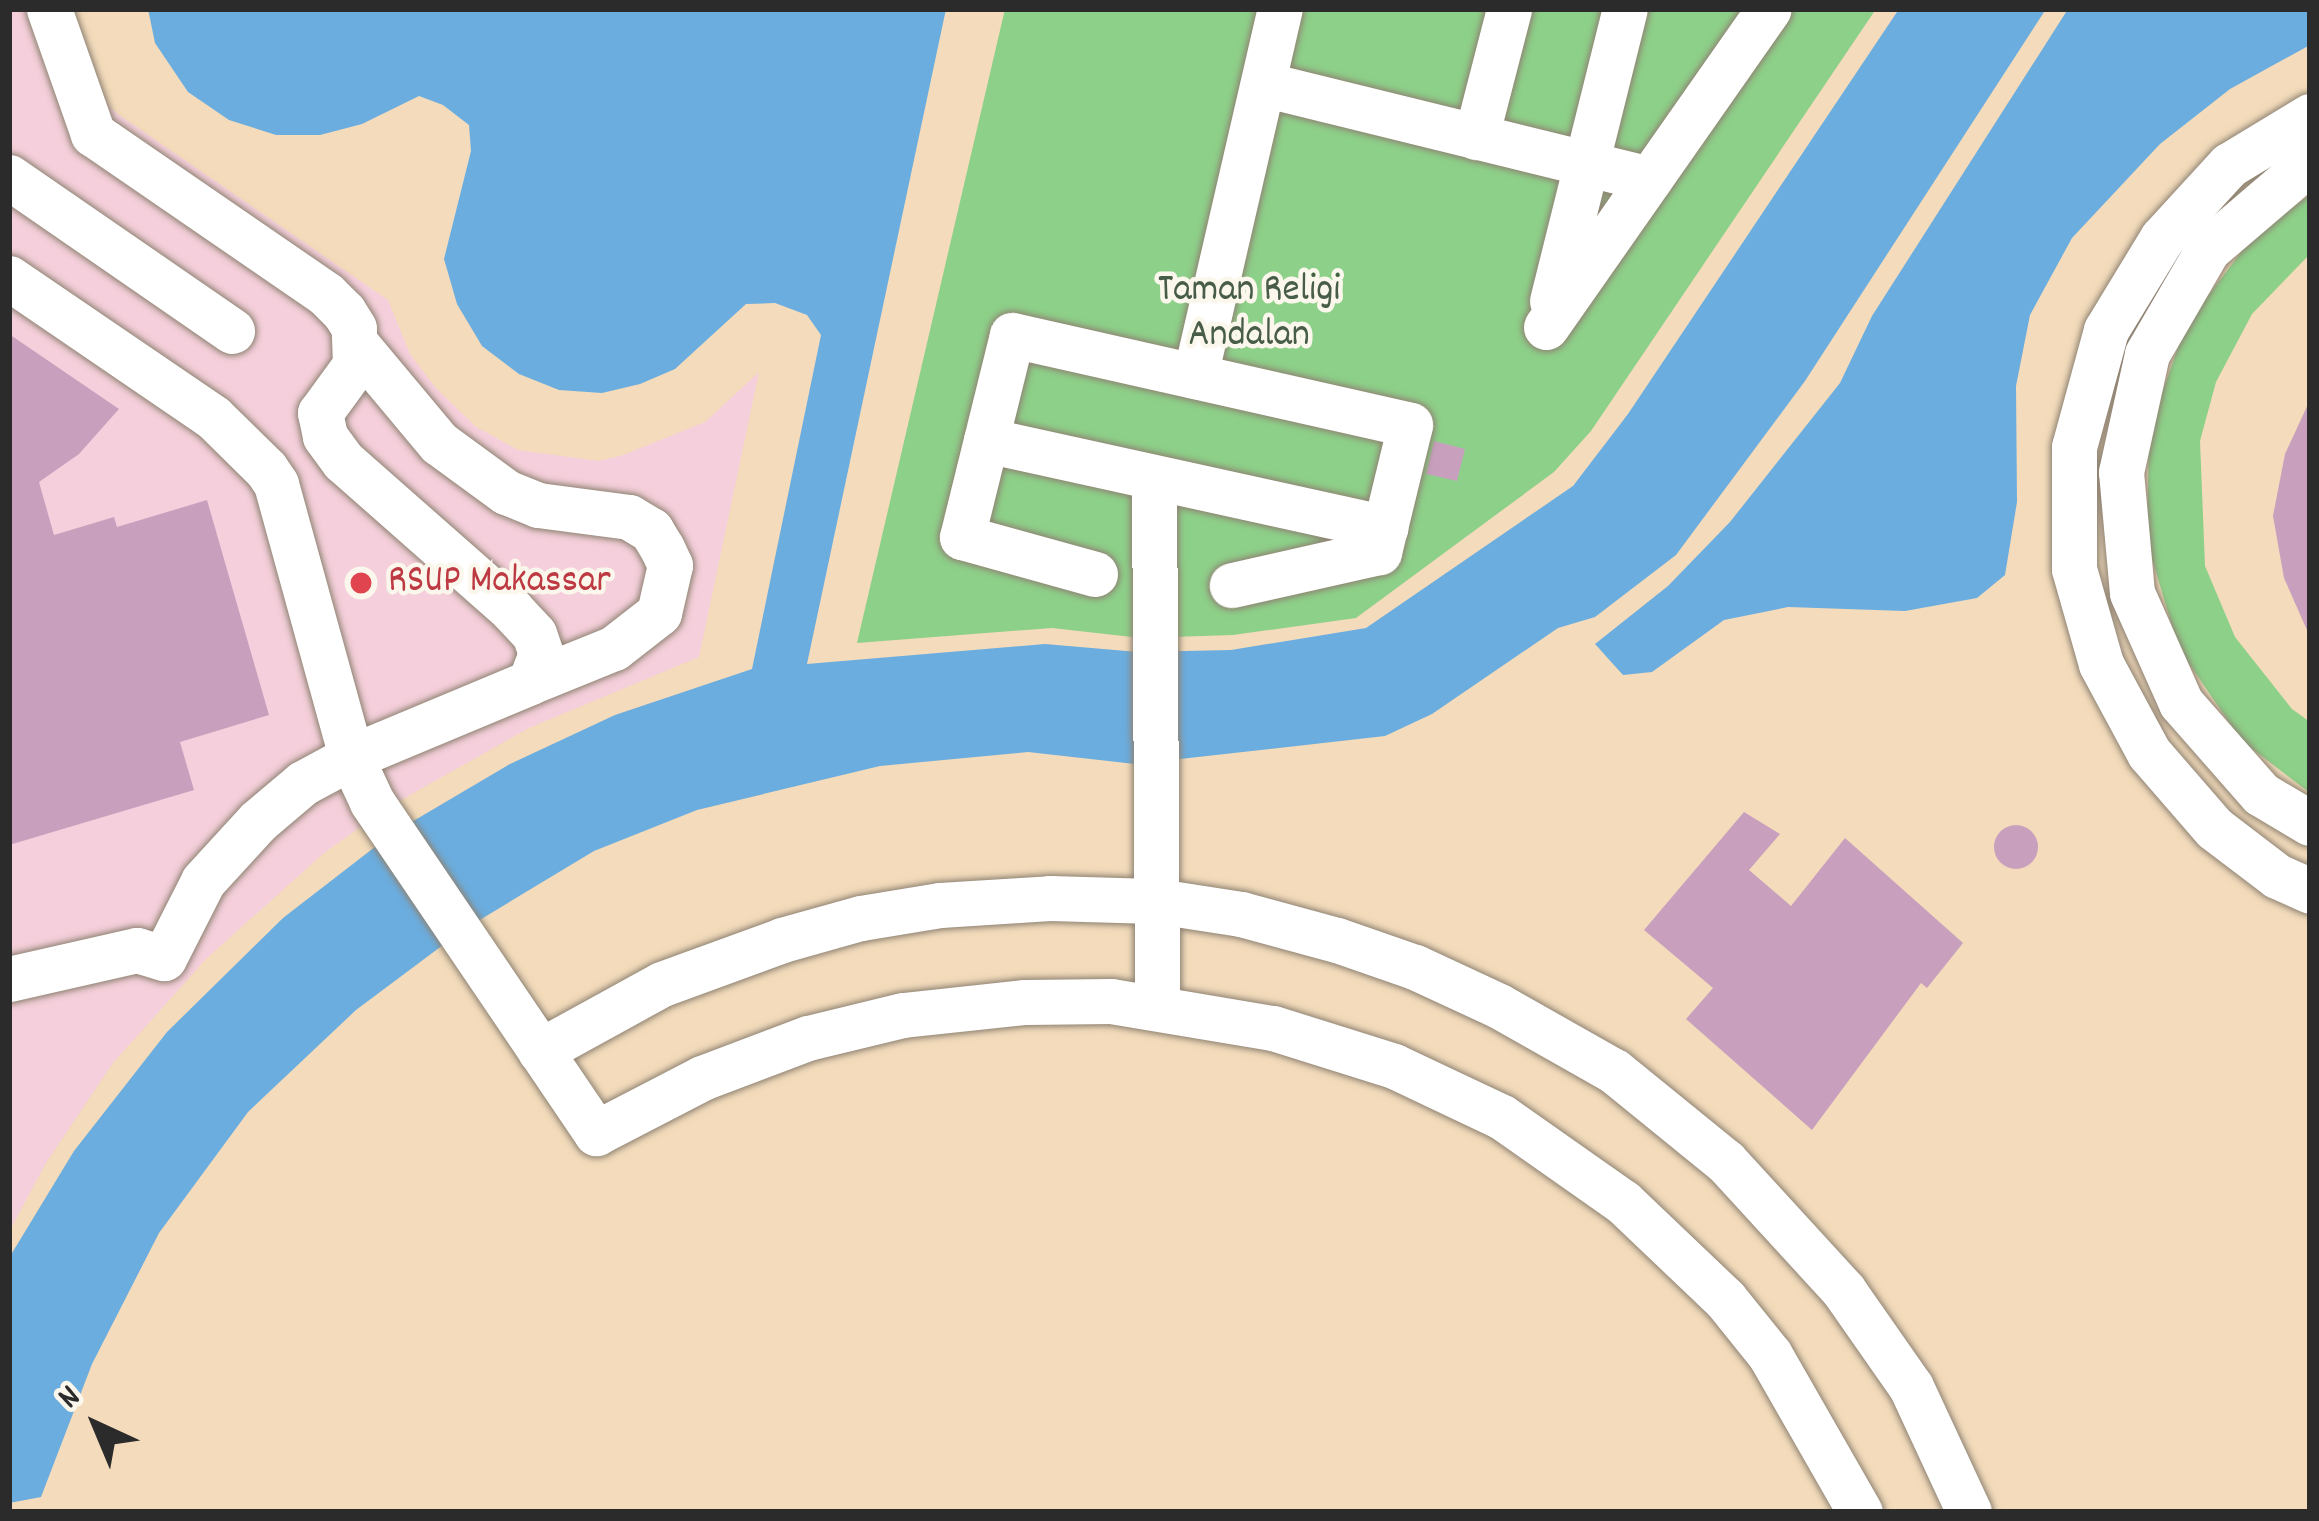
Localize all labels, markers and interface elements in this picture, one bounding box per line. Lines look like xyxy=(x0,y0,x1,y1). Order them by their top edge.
park label: Taman Religi Andalan xyxy=(1158,270,1340,361)
place label: RSUP Makassar xyxy=(388,560,611,606)
marker: RSUP Makassar xyxy=(345,567,377,599)
north arrow xyxy=(36,1365,156,1485)
text: N xyxy=(48,1376,93,1421)

